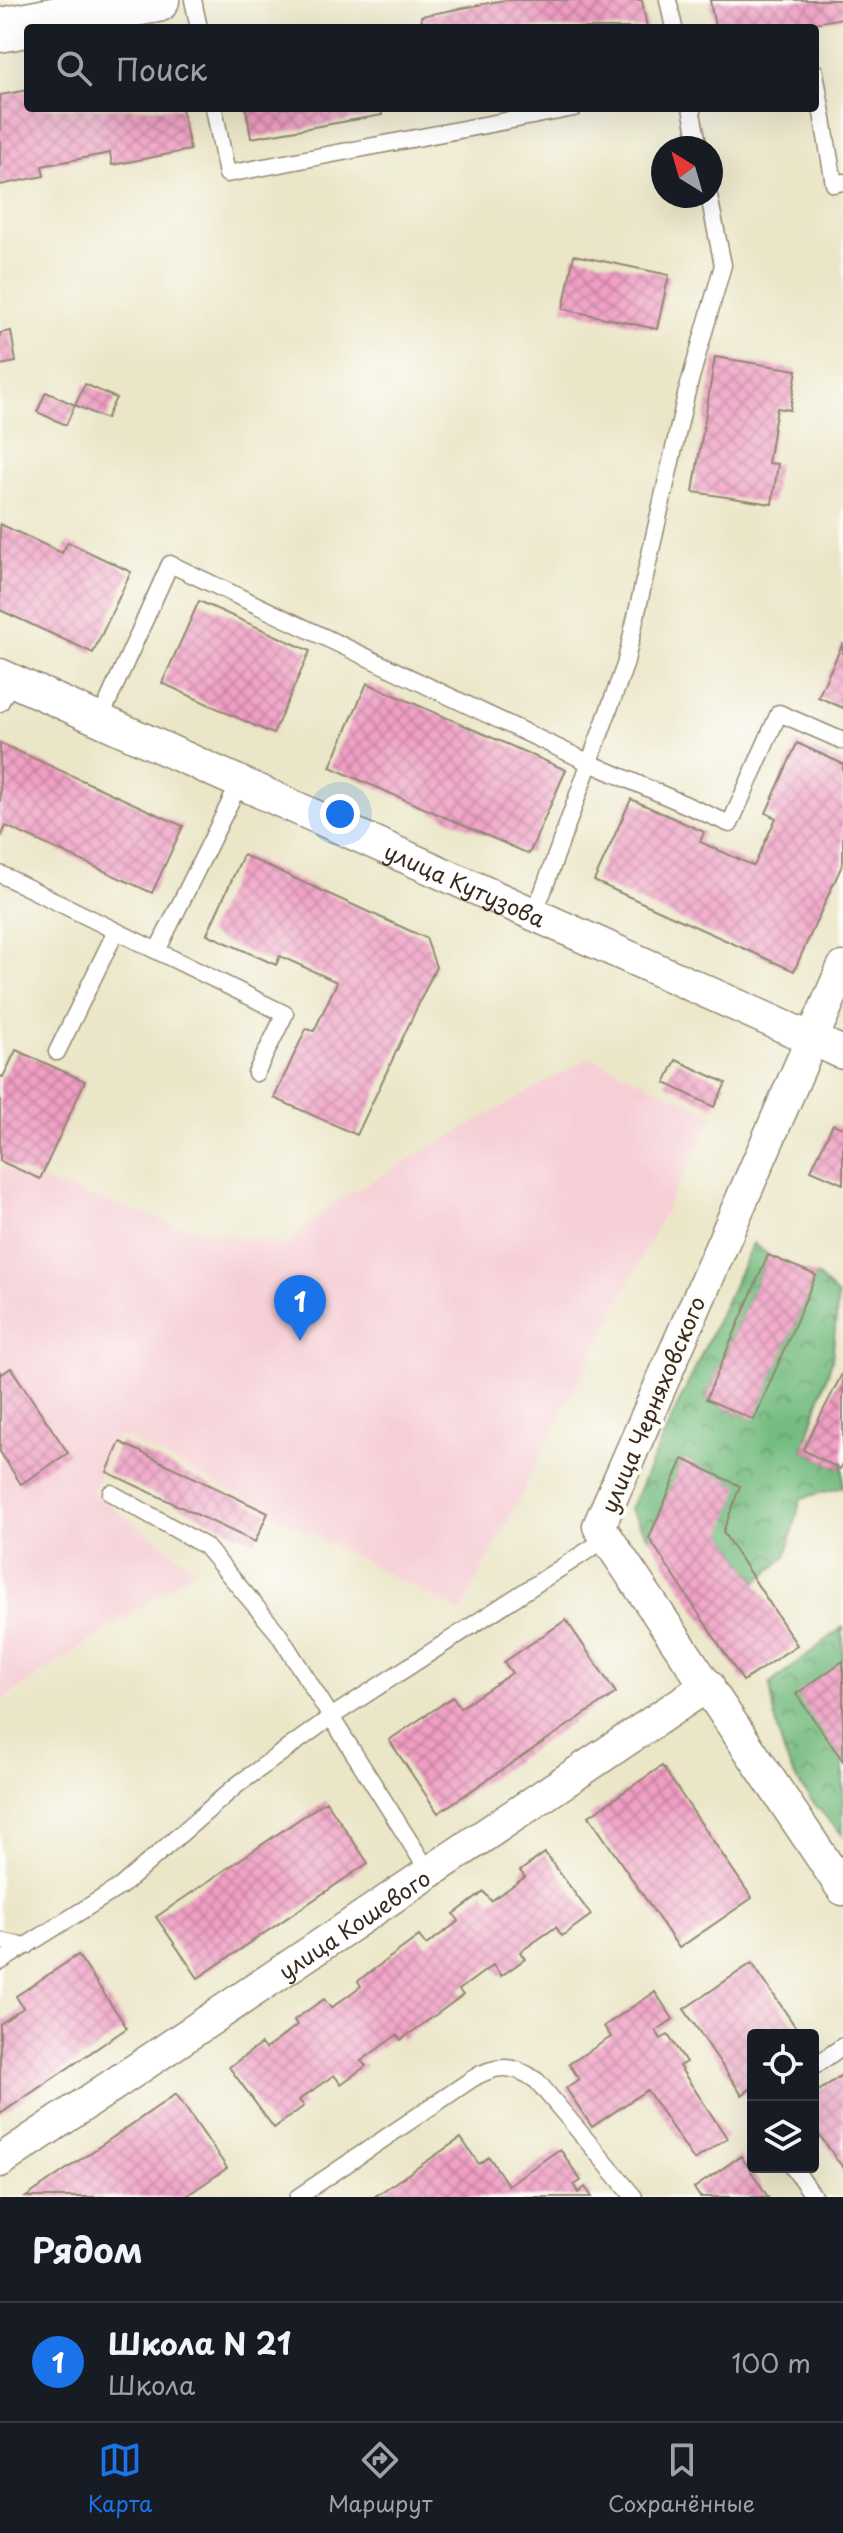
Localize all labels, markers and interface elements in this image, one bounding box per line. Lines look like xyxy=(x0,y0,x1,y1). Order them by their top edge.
search box xyxy=(24,24,819,112)
icon: search xyxy=(52,46,96,90)
text: Поиск xyxy=(116,46,207,91)
north arrow xyxy=(651,136,723,208)
your location xyxy=(320,794,360,834)
street label: улица Кутузова xyxy=(380,833,551,934)
pin: 1 xyxy=(274,1275,326,1341)
street label: улица Черняховского xyxy=(591,1291,713,1517)
street label: улица Кошевого xyxy=(271,1860,436,1986)
map controls xyxy=(747,2029,819,2173)
button: locate xyxy=(747,2029,819,2101)
button: layers xyxy=(747,2101,819,2173)
text: Рядом xyxy=(32,2223,143,2275)
text: Школа N 21 xyxy=(108,2320,291,2365)
text: 1 xyxy=(52,2343,64,2382)
text: 100 m xyxy=(731,2343,811,2382)
text: Школа xyxy=(108,2365,195,2404)
tab: Карта xyxy=(88,2438,152,2519)
tab: Маршрут xyxy=(328,2438,432,2519)
tab: Сохранённые xyxy=(608,2438,755,2519)

